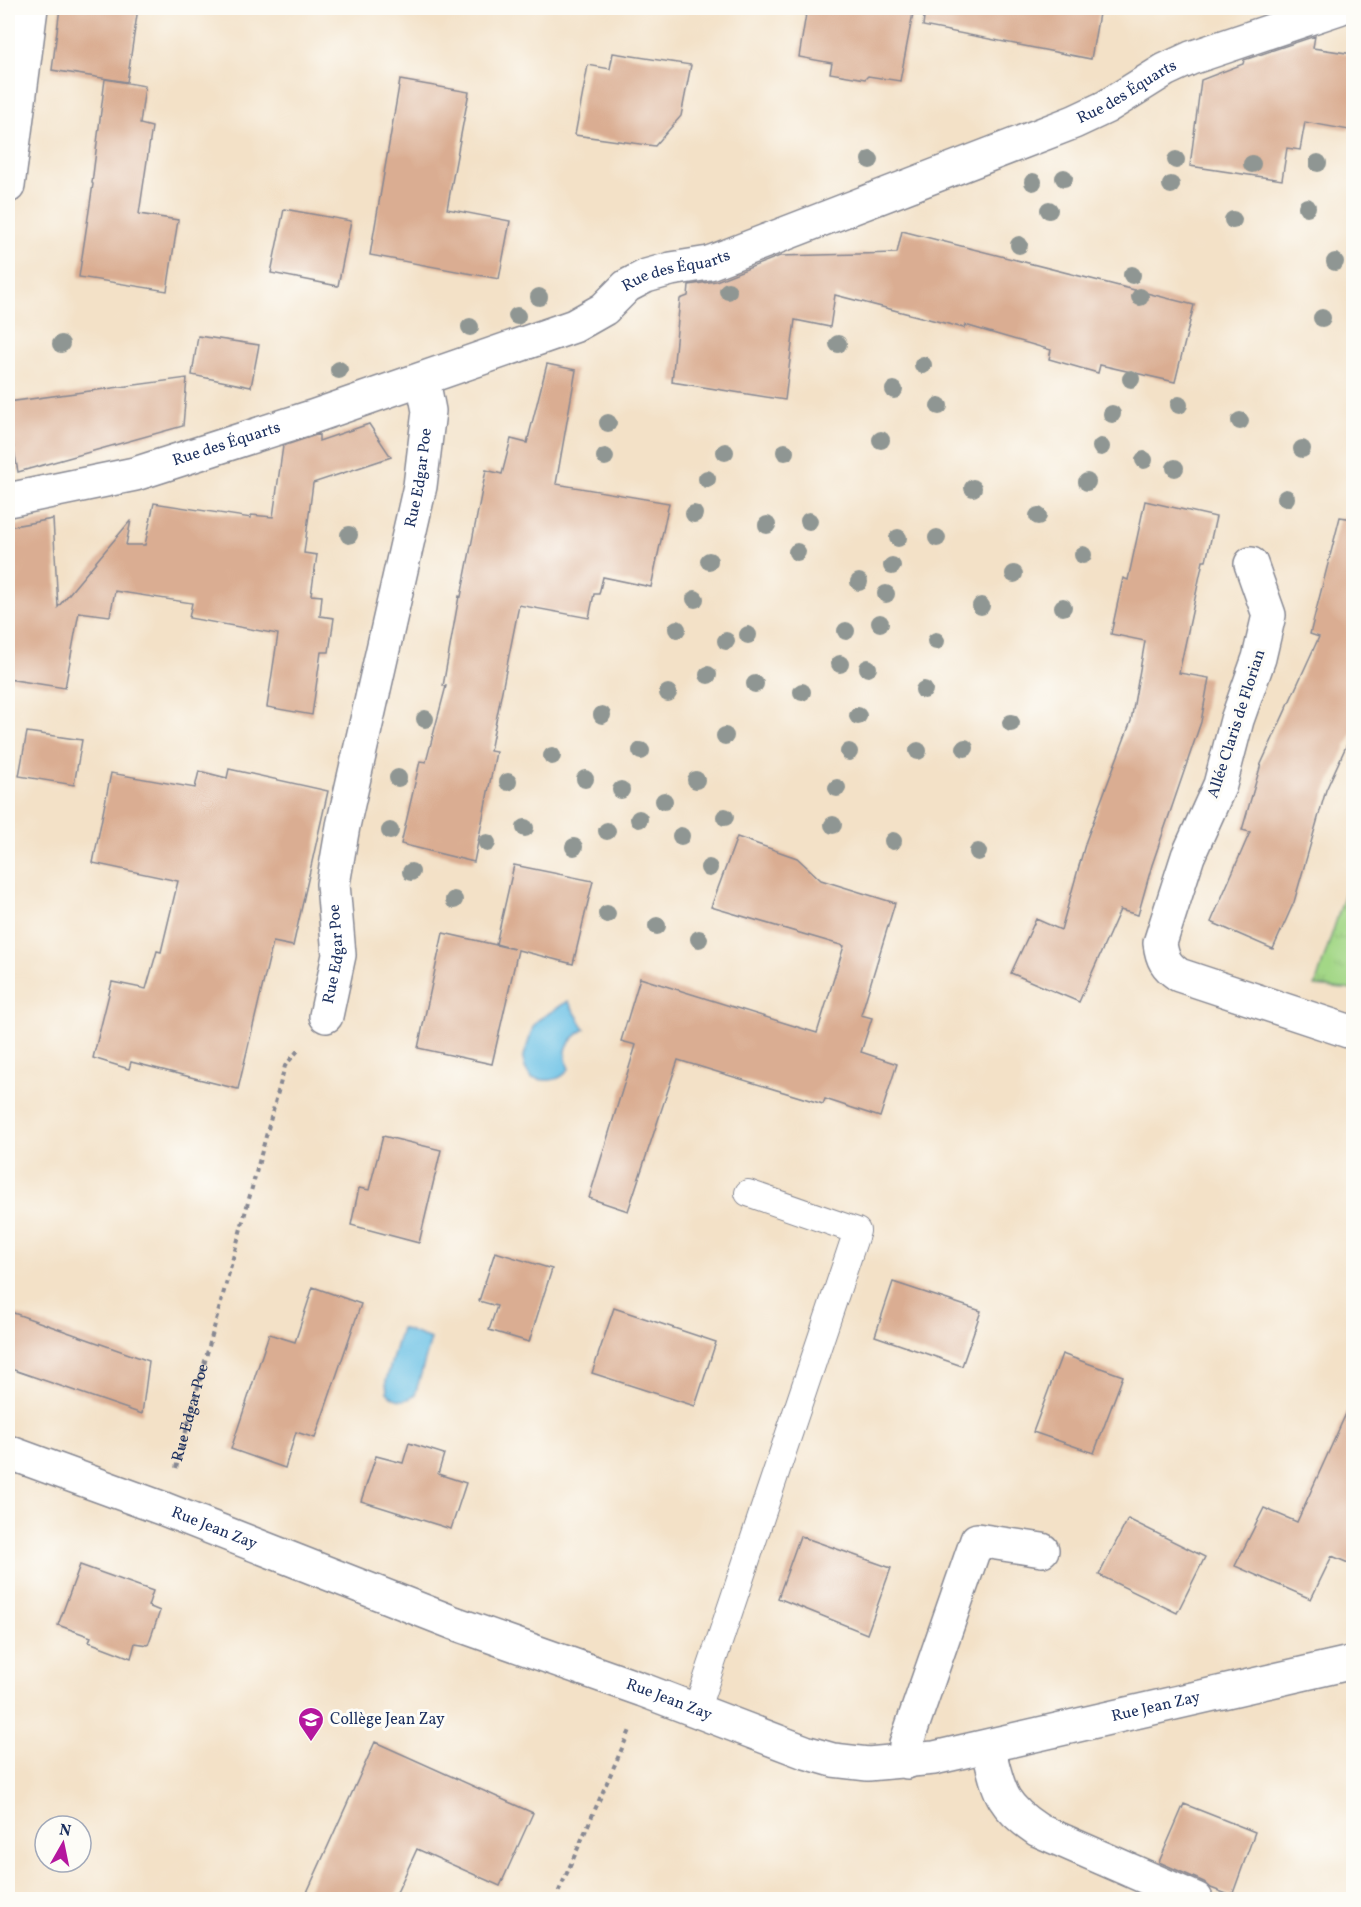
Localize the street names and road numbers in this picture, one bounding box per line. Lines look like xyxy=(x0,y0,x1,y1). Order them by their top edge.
street label: Rue des Équarts xyxy=(1074,55,1181,130)
street label: Rue des Équarts xyxy=(618,245,734,298)
street label: Rue des Équarts xyxy=(170,417,284,472)
street label: Rue Edgar Poe xyxy=(400,427,438,530)
street label: Allée Claris de Florian xyxy=(1203,647,1271,801)
street label: Rue Edgar Poe xyxy=(318,903,350,1006)
street label: Rue Edgar Poe xyxy=(167,1362,215,1464)
street label: Rue Jean Zay xyxy=(168,1502,261,1556)
street label: Rue Jean Zay xyxy=(623,1674,716,1727)
street label: Rue Jean Zay xyxy=(1109,1686,1203,1728)

